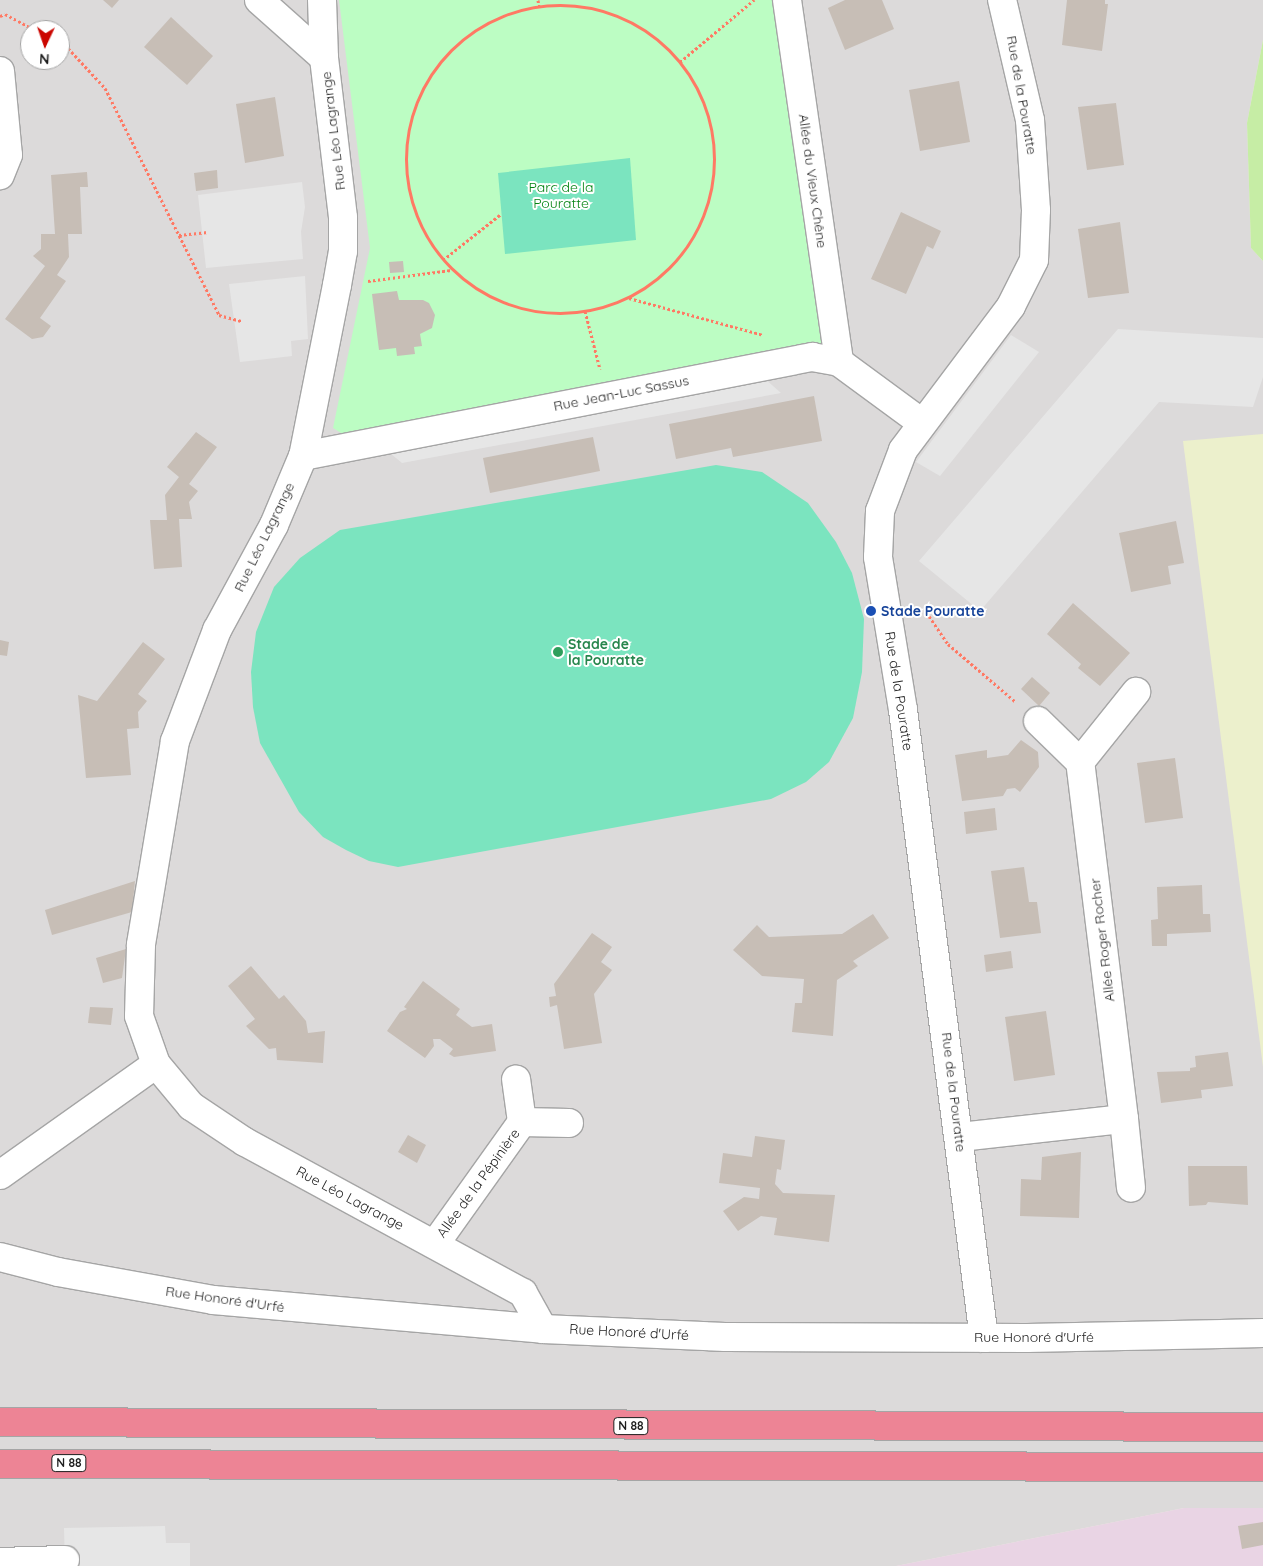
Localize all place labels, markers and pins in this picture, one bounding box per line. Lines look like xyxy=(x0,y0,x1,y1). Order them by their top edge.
place label: Stade Pouratte xyxy=(881,603,984,619)
marker: Stade Pouratte xyxy=(865,605,877,617)
place label: Stade de la Pouratte xyxy=(568,636,644,669)
marker: Stade de la Pouratte xyxy=(552,646,564,658)

